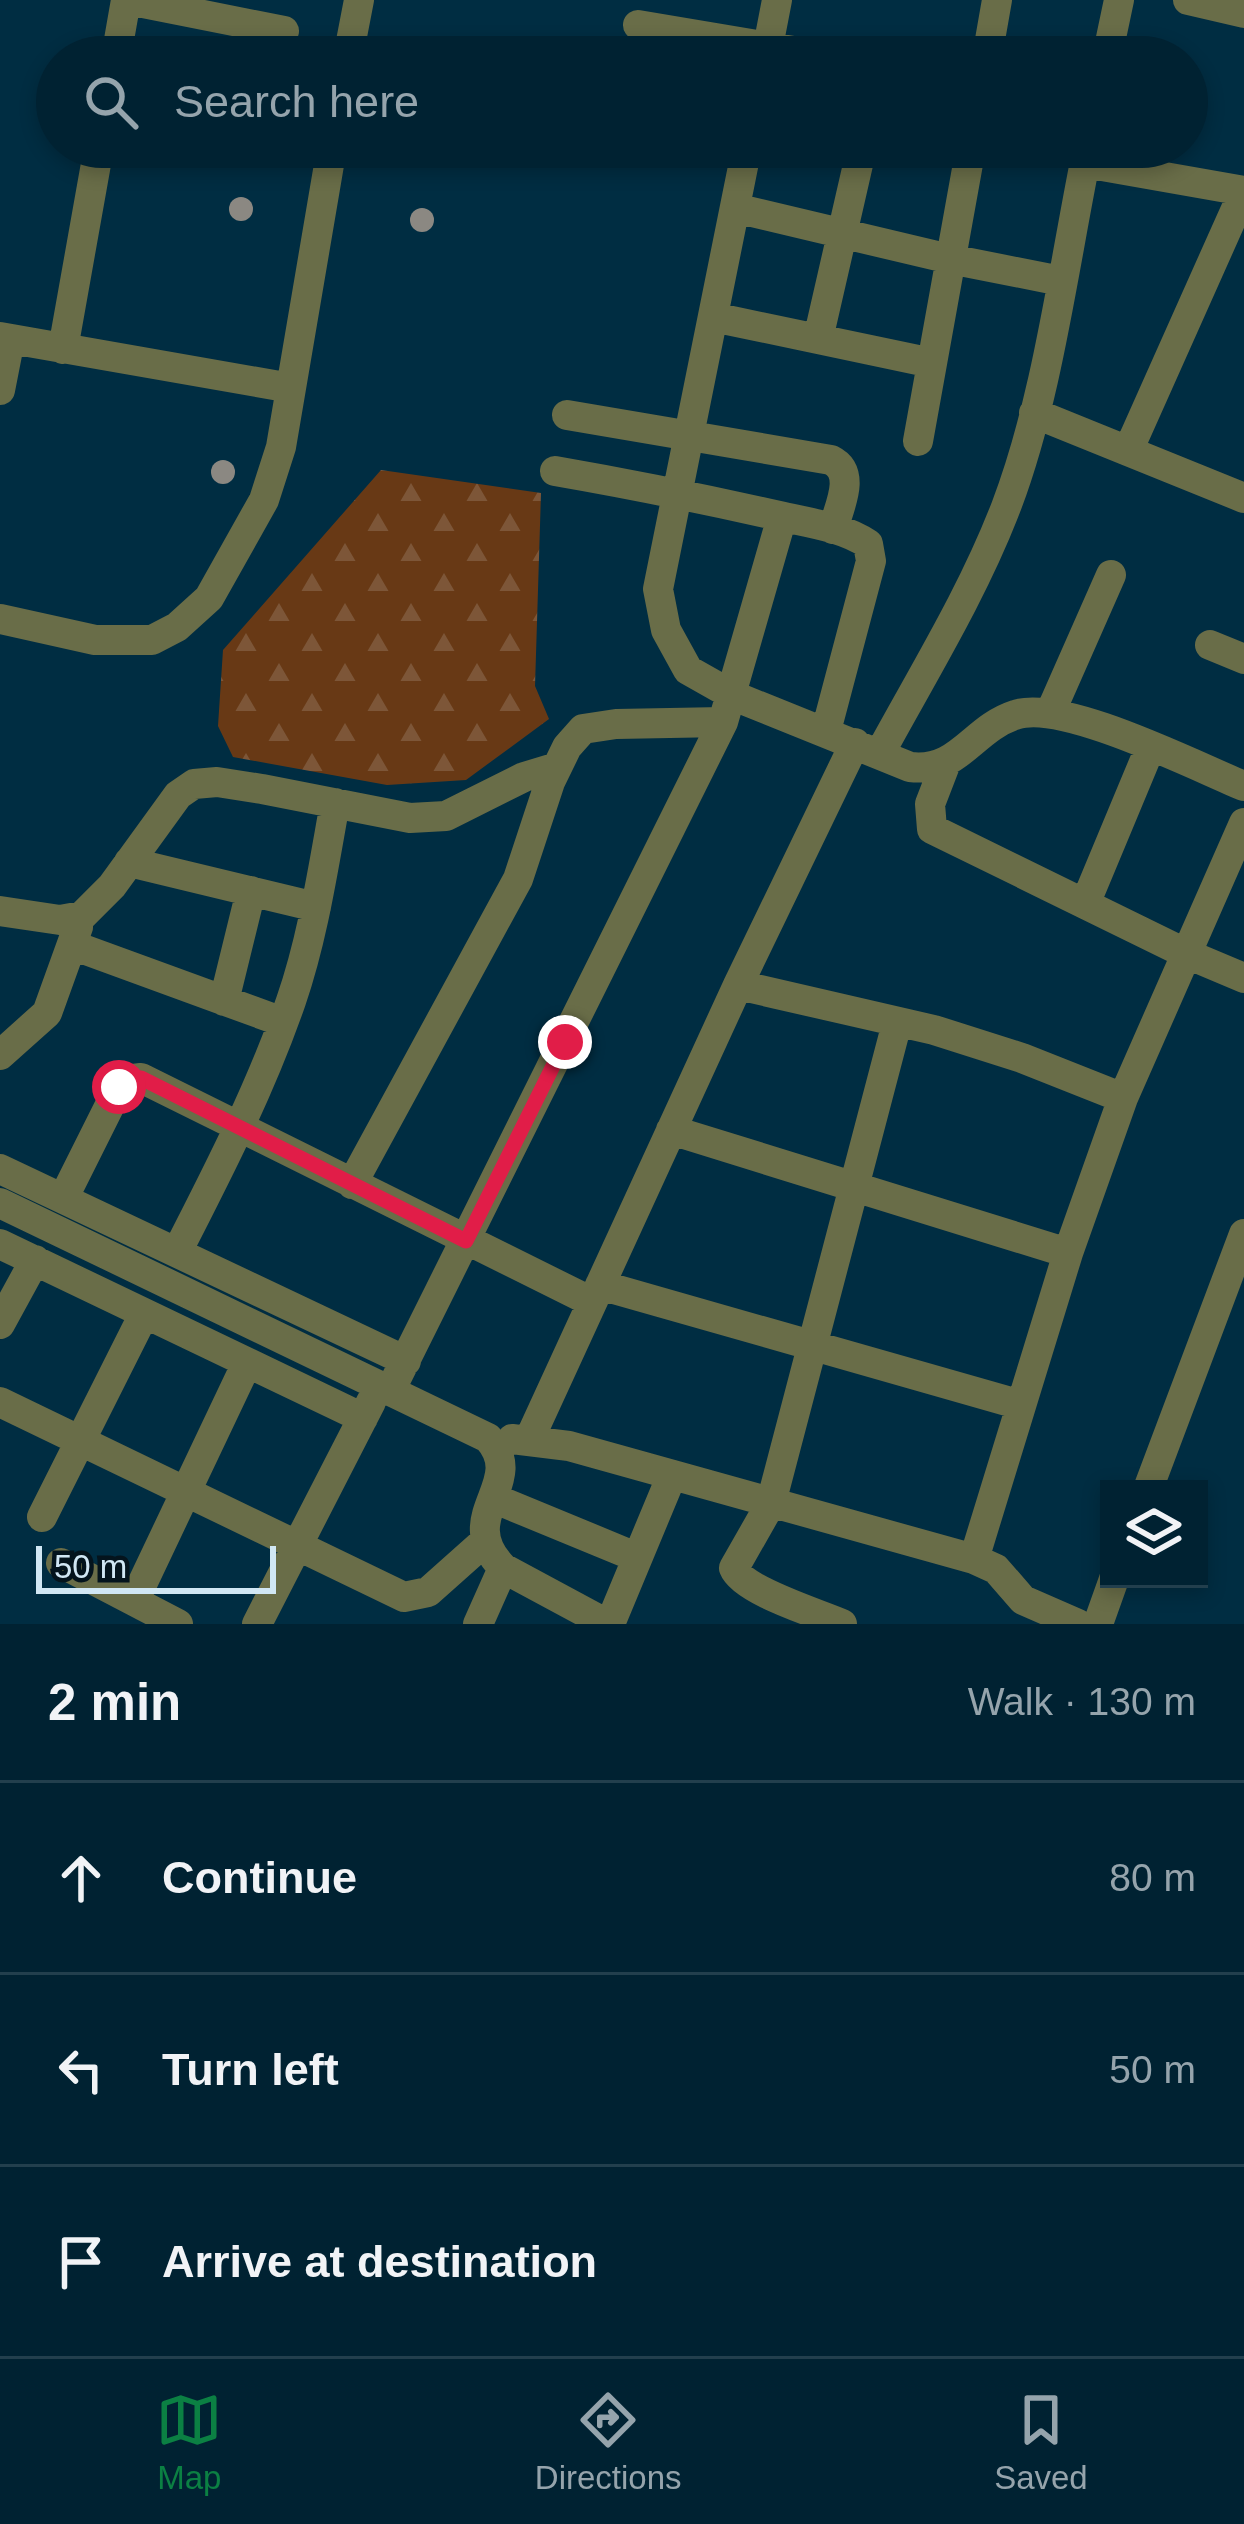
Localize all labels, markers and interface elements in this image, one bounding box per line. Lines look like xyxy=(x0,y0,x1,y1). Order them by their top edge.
search box xyxy=(36,36,1208,168)
icon: search xyxy=(78,69,144,135)
text: Search here xyxy=(174,76,419,127)
route end xyxy=(538,1015,592,1069)
route start xyxy=(92,1060,146,1114)
map controls xyxy=(1100,1480,1208,1588)
button: layers xyxy=(1100,1480,1208,1588)
scale bar xyxy=(36,1540,276,1593)
text: 50 m xyxy=(54,1548,127,1585)
text: 2 min xyxy=(48,1674,181,1731)
text: Walk · 130 m xyxy=(968,1680,1196,1723)
icon: ahead xyxy=(48,1845,114,1911)
text: Continue xyxy=(162,1852,357,1903)
text: 80 m xyxy=(1109,1856,1196,1899)
icon: left xyxy=(48,2037,114,2103)
text: Turn left xyxy=(162,2044,339,2095)
text: 50 m xyxy=(1109,2048,1196,2091)
icon: arrive xyxy=(48,2229,114,2295)
text: Arrive at destination xyxy=(162,2236,597,2287)
tab: Map xyxy=(156,2387,222,2497)
tab: Directions xyxy=(535,2387,682,2497)
tab: Saved xyxy=(994,2387,1088,2497)

